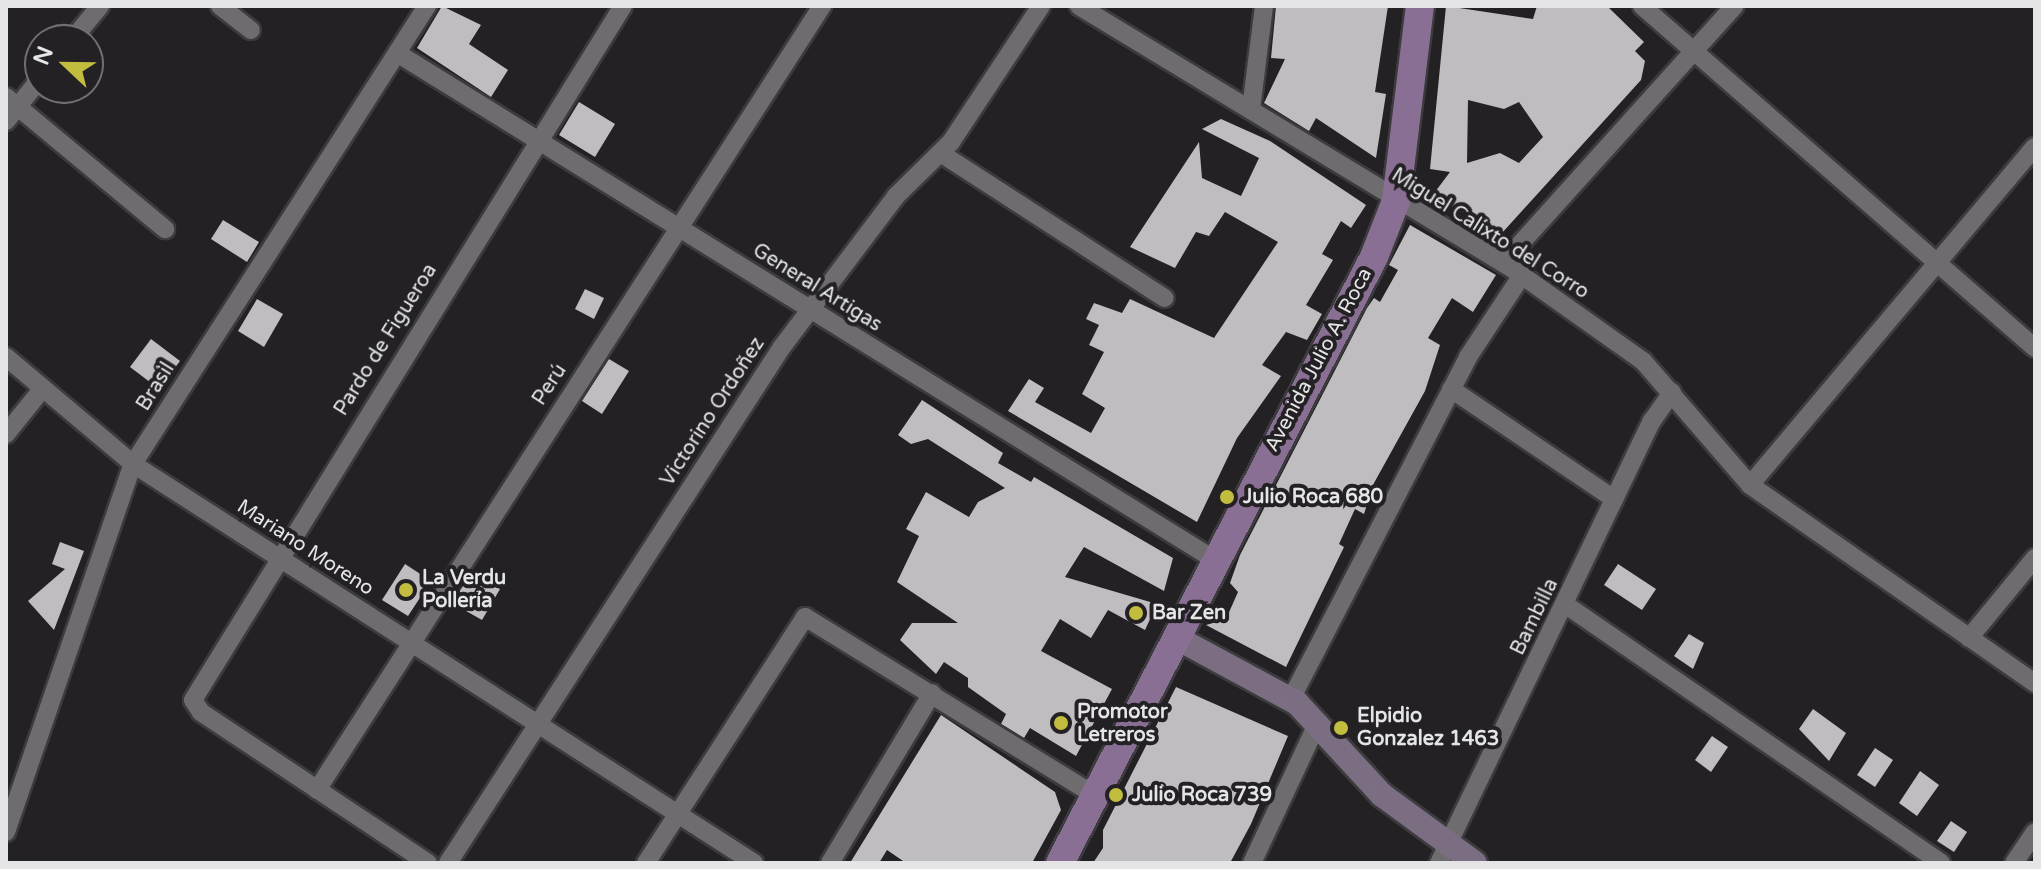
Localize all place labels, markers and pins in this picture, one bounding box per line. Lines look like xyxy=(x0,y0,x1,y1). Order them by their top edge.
place label: Julio Roca 680 xyxy=(1243,485,1383,509)
marker: Julio Roca 680 xyxy=(1218,488,1236,506)
place label: La Verdu Pollería xyxy=(422,566,506,613)
marker: La Verdu Pollería xyxy=(397,581,415,599)
place label: Bar Zen xyxy=(1152,601,1226,625)
marker: Bar Zen xyxy=(1127,604,1145,622)
place label: Promotor Letreros xyxy=(1077,700,1168,747)
place label: Elpidio Gonzalez 1463 xyxy=(1357,704,1499,751)
marker: Promotor Letreros xyxy=(1052,714,1070,732)
marker: Elpidio Gonzalez 1463 xyxy=(1332,719,1350,737)
place label: Julio Roca 739 xyxy=(1132,783,1272,807)
marker: Julio Roca 739 xyxy=(1107,786,1125,804)

